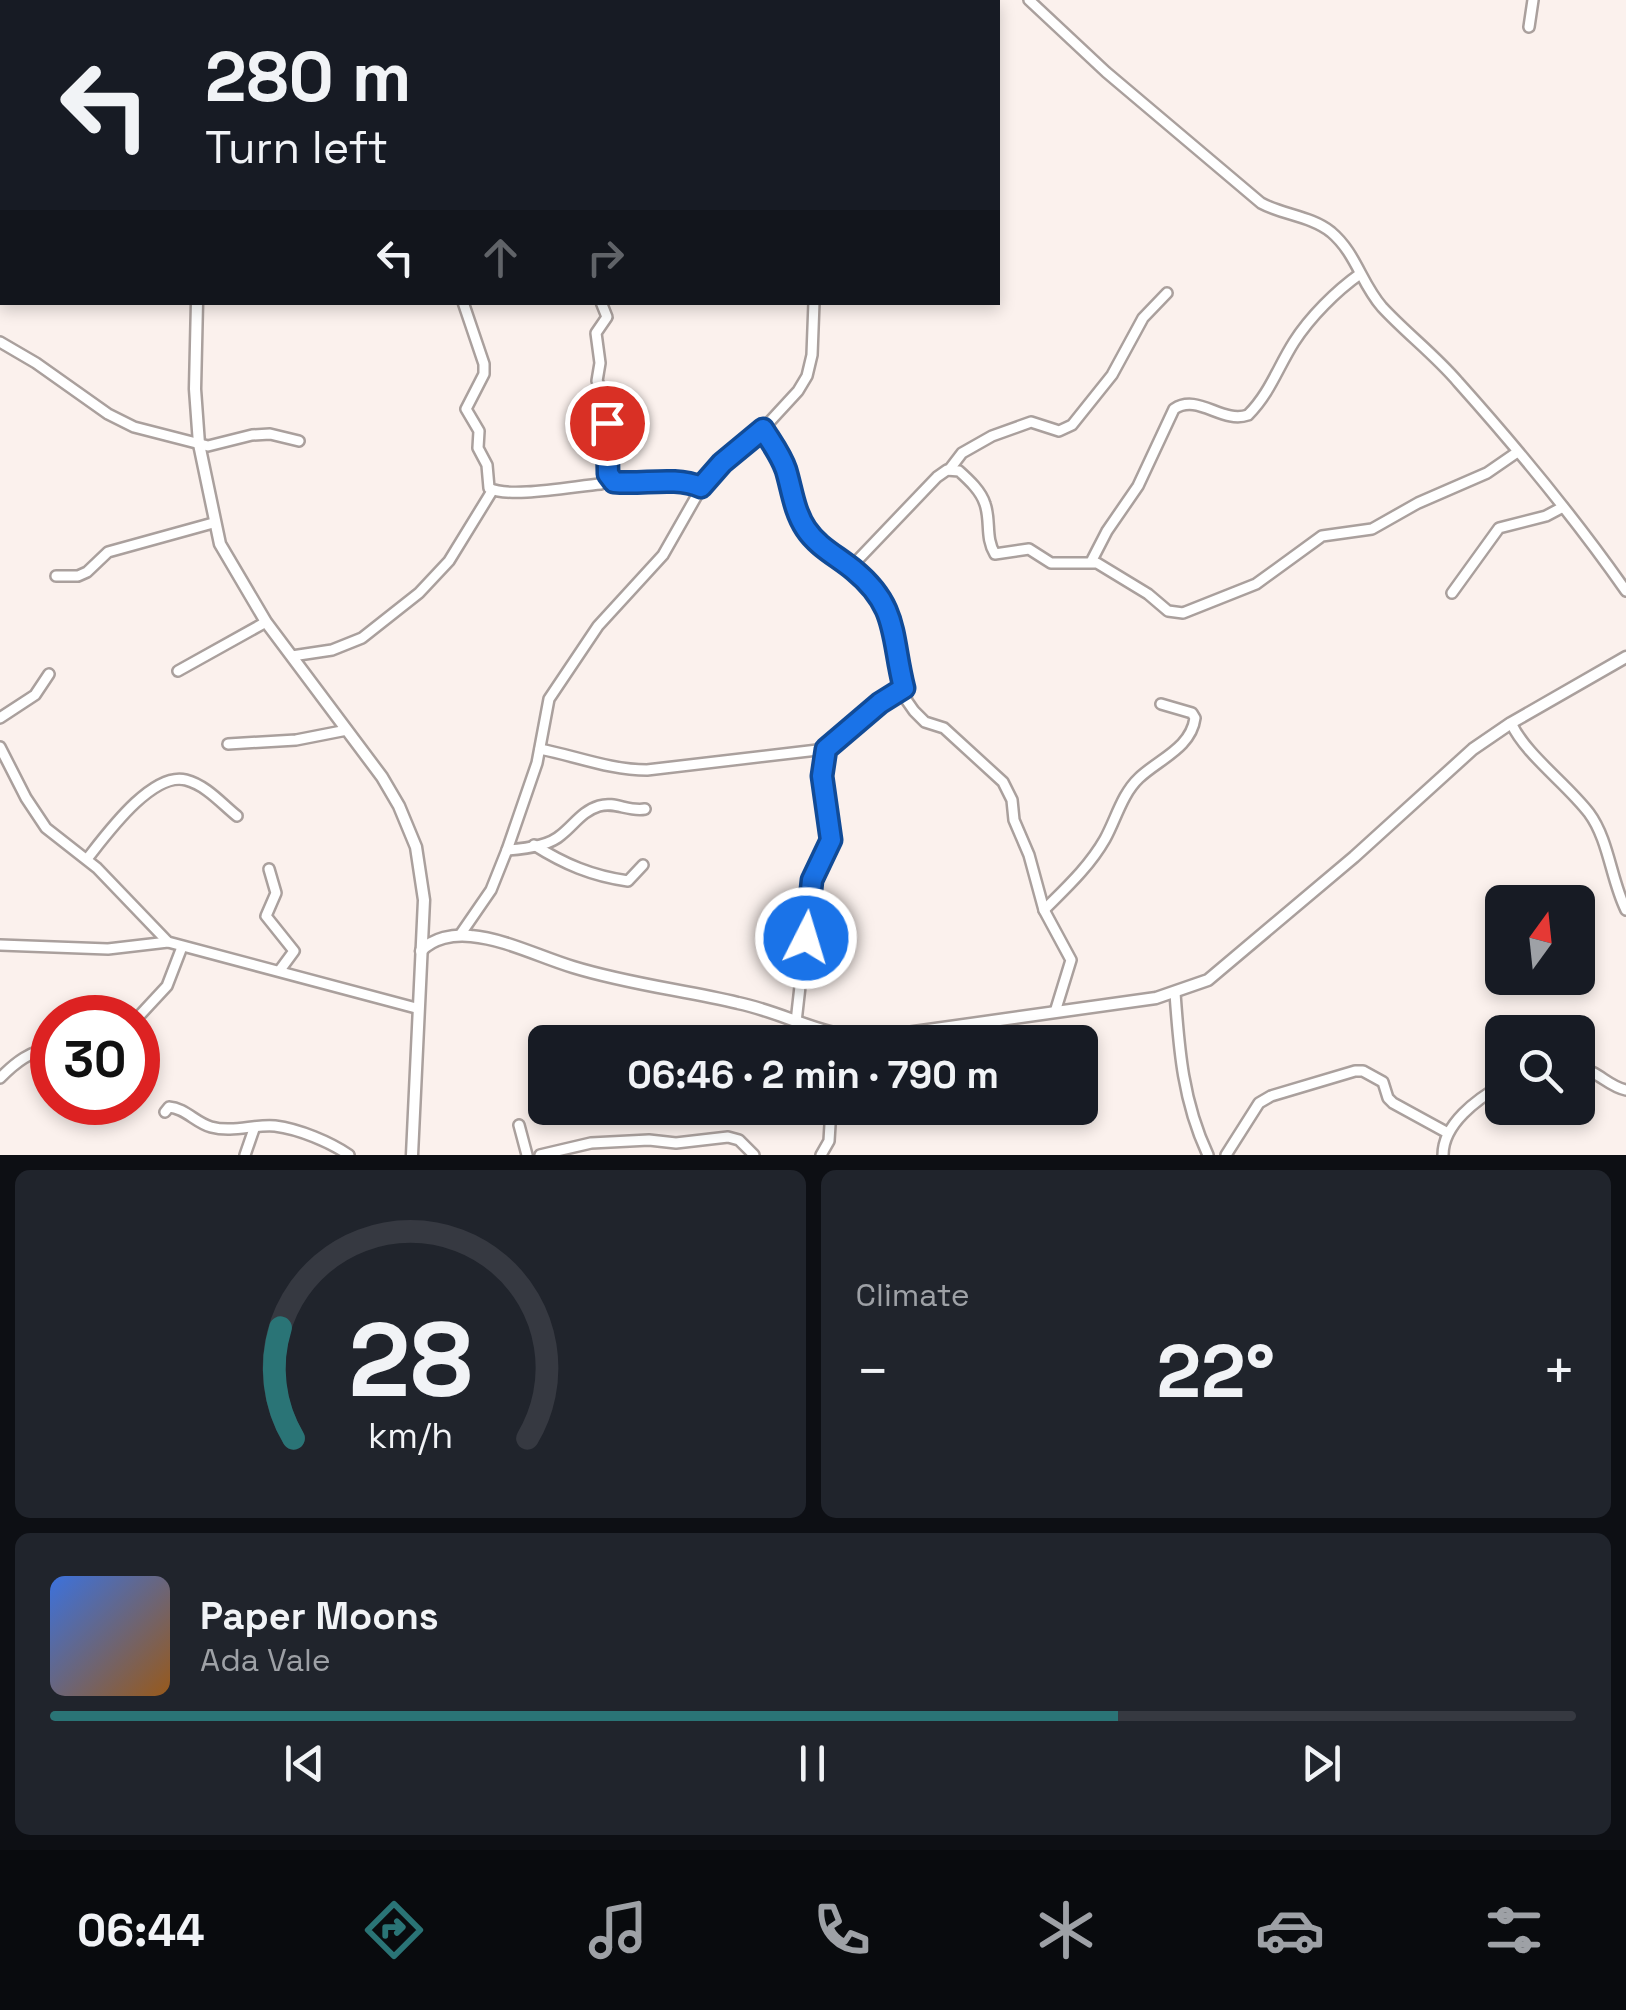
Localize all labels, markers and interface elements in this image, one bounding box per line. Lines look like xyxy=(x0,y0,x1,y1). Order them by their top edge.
text: 280 m xyxy=(205,32,412,121)
icon: left xyxy=(40,40,170,170)
text: Turn left xyxy=(205,119,388,176)
icon: left xyxy=(368,230,423,285)
icon: ahead xyxy=(473,230,528,285)
icon: right xyxy=(578,230,633,285)
pin xyxy=(565,381,650,466)
icon: arrive xyxy=(580,396,635,451)
north arrow xyxy=(1485,885,1595,995)
map controls xyxy=(1485,885,1595,1125)
position arrow xyxy=(754,886,858,990)
speed limit sign: 30 xyxy=(30,995,160,1125)
button: search xyxy=(1485,1015,1595,1125)
text: 06:46 · 2 min · 790 m xyxy=(627,1051,999,1099)
text: Climate xyxy=(856,1275,970,1315)
text: 28 xyxy=(348,1294,472,1426)
text: 22° xyxy=(1156,1323,1275,1419)
text: − xyxy=(856,1336,890,1406)
text: + xyxy=(1542,1336,1576,1406)
text: km/h xyxy=(368,1413,453,1458)
text: Paper Moons xyxy=(200,1592,439,1640)
text: Ada Vale xyxy=(200,1640,331,1680)
icon: previous xyxy=(277,1736,332,1791)
icon: pause xyxy=(785,1736,840,1791)
icon: next xyxy=(1294,1736,1349,1791)
icon: directions xyxy=(359,1895,429,1965)
icon: music xyxy=(583,1895,653,1965)
icon: phone xyxy=(807,1895,877,1965)
icon: climate xyxy=(1031,1895,1101,1965)
icon: car xyxy=(1255,1895,1325,1965)
icon: filters xyxy=(1479,1895,1549,1965)
text: 06:44 xyxy=(77,1902,205,1959)

